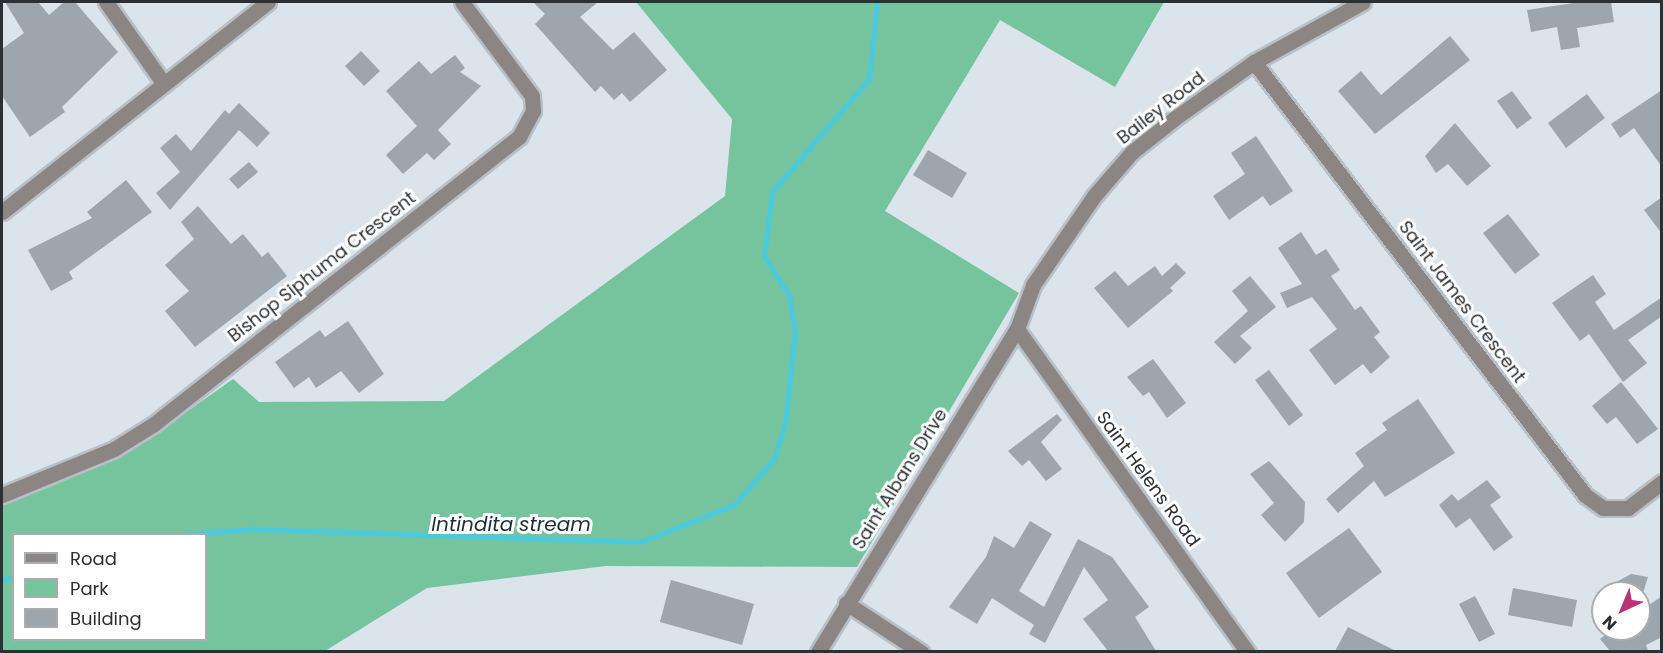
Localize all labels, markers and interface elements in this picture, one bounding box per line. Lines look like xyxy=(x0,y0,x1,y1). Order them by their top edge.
street label: Bailey Road xyxy=(1113,67,1209,149)
street label: Bishop Siphuma Crescent xyxy=(224,187,420,347)
street label: Saint James Crescent xyxy=(1394,217,1530,387)
street label: Saint Albans Drive xyxy=(848,405,952,553)
street label: Saint Helens Road xyxy=(1092,407,1204,551)
water label: Intindita stream xyxy=(431,512,591,536)
legend xyxy=(12,533,207,641)
text: Road xyxy=(70,546,117,571)
text: Park xyxy=(70,576,109,601)
north arrow xyxy=(1591,581,1651,641)
text: Building xyxy=(70,606,142,631)
text: N xyxy=(1597,610,1622,635)

